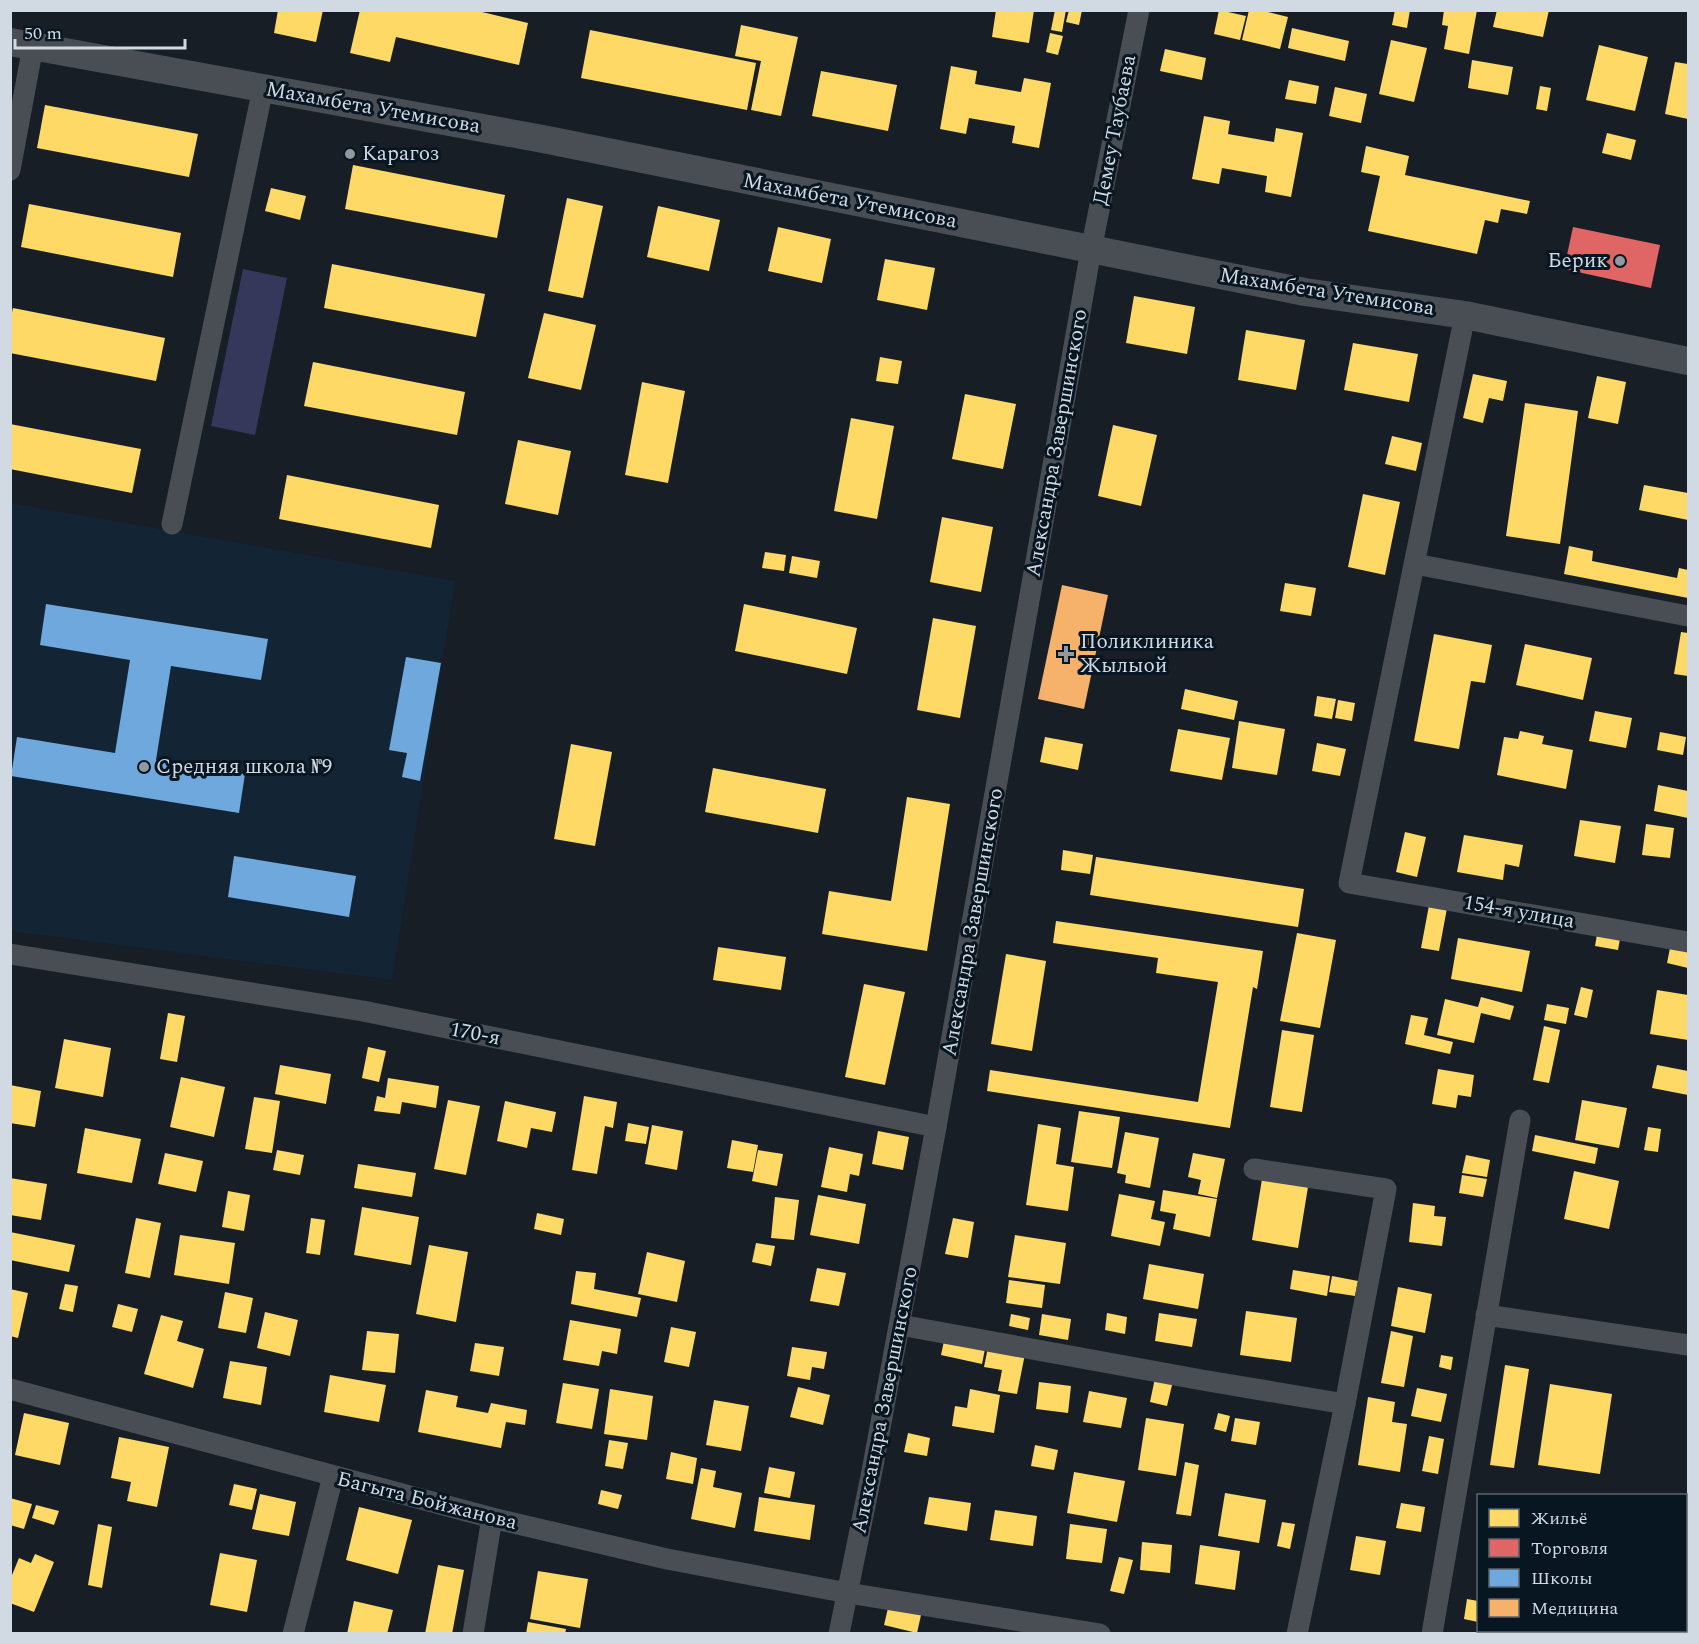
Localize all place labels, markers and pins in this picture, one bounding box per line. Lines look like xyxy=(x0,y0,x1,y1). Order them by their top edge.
place label: Карагоз xyxy=(362,138,439,170)
marker: Карагоз xyxy=(343,147,357,161)
place label: Берик xyxy=(1548,245,1608,277)
marker: Берик xyxy=(1613,254,1627,268)
place label: Поликлиника Жылыой xyxy=(1080,626,1215,682)
marker: Поликлиника Жылыой xyxy=(1057,645,1075,663)
place label: Средняя школа №9 xyxy=(156,751,332,783)
marker: Средняя школа №9 xyxy=(137,760,151,774)

